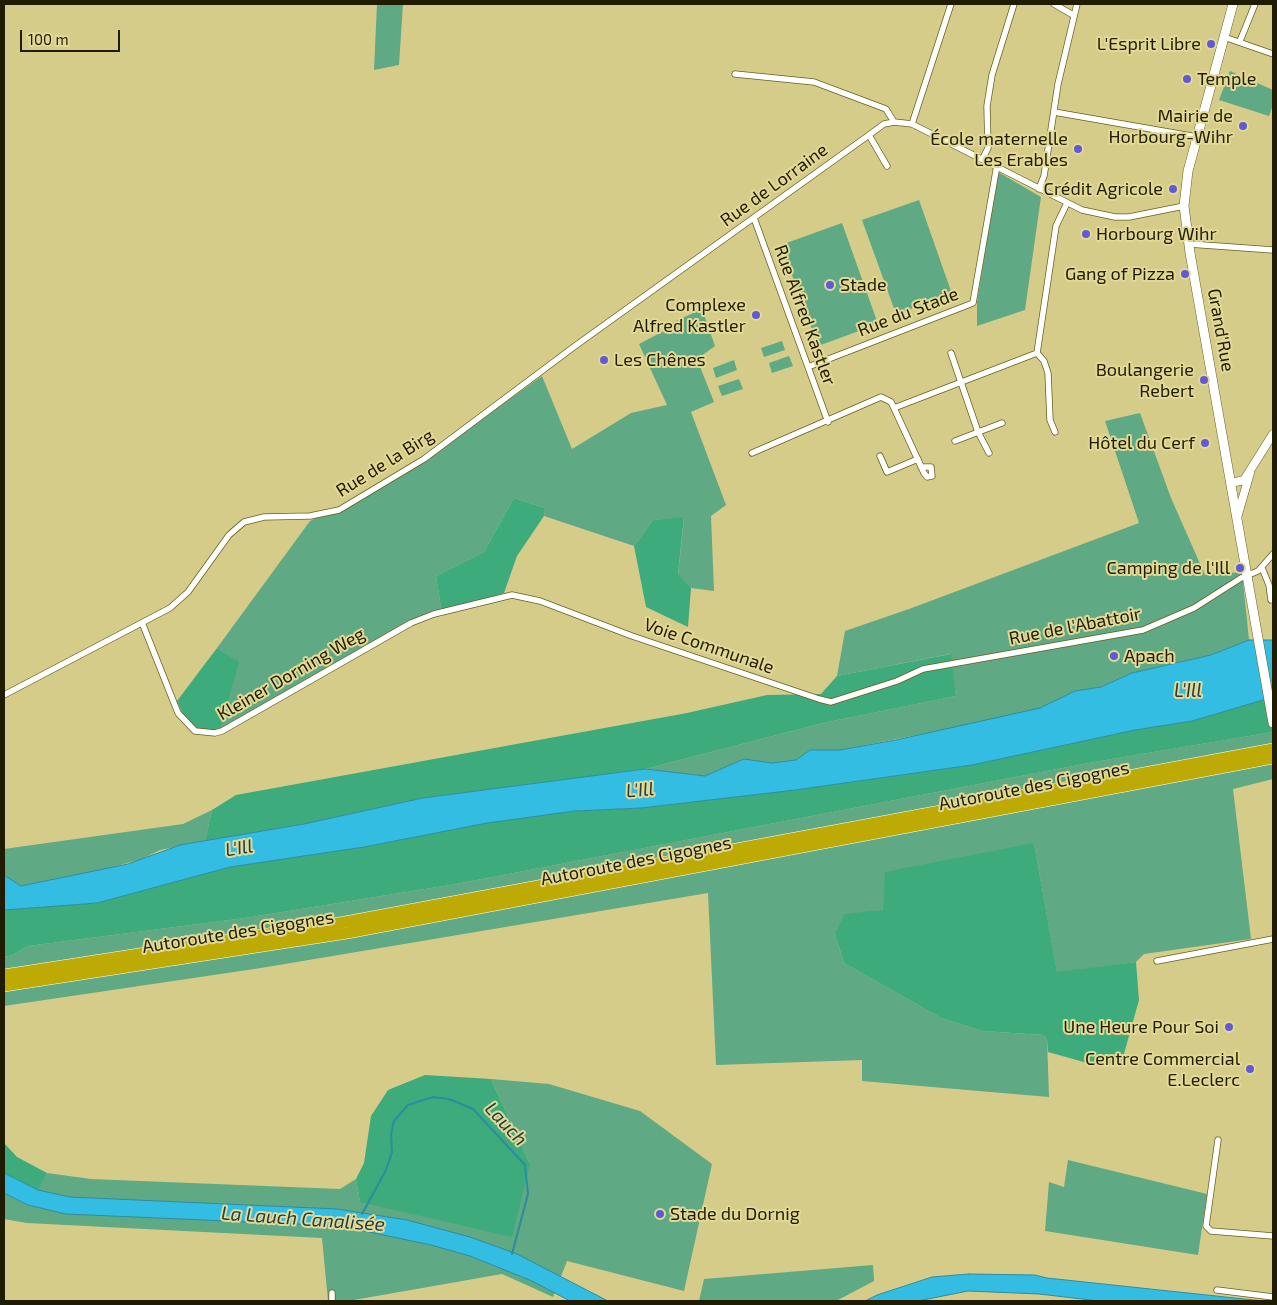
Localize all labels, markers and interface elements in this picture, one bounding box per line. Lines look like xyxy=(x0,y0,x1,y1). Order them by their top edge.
scale bar xyxy=(22,20,122,52)
text: 100 m xyxy=(28,30,69,48)
place label: L'Esprit Libre xyxy=(1097,33,1201,55)
marker: L'Esprit Libre xyxy=(1205,38,1217,50)
place label: Temple xyxy=(1197,68,1256,90)
marker: Temple xyxy=(1181,73,1193,85)
place label: Mairie de Horbourg-Wihr xyxy=(1108,105,1233,148)
marker: Mairie de Horbourg-Wihr xyxy=(1237,120,1249,132)
place label: École maternelle Les Erables xyxy=(930,128,1068,170)
street label: Rue de Lorraine xyxy=(716,139,832,231)
marker: École maternelle Les Erables xyxy=(1072,143,1084,155)
place label: Crédit Agricole xyxy=(1044,178,1163,200)
marker: Crédit Agricole xyxy=(1167,183,1179,195)
place label: Horbourg Wihr xyxy=(1096,223,1217,245)
marker: Horbourg Wihr xyxy=(1080,228,1092,240)
street label: Rue Alfred Kastler xyxy=(770,242,840,388)
place label: Gang of Pizza xyxy=(1065,263,1175,285)
marker: Gang of Pizza xyxy=(1179,268,1191,280)
place label: Stade xyxy=(840,274,887,296)
marker: Stade xyxy=(824,279,836,291)
street label: Rue du Stade xyxy=(854,283,962,341)
street label: Grand'Rue xyxy=(1203,287,1239,373)
place label: Complexe Alfred Kastler xyxy=(633,294,746,336)
marker: Complexe Alfred Kastler xyxy=(750,309,762,321)
place label: Les Chênes xyxy=(614,349,706,371)
marker: Les Chênes xyxy=(598,354,610,366)
place label: Boulangerie Rebert xyxy=(1096,359,1194,402)
marker: Boulangerie Rebert xyxy=(1198,374,1210,386)
street label: Rue de la Birg xyxy=(332,424,438,502)
place label: Hôtel du Cerf xyxy=(1088,432,1195,454)
marker: Hôtel du Cerf xyxy=(1199,437,1211,449)
place label: Camping de l'Ill xyxy=(1107,557,1230,579)
marker: Camping de l'Ill xyxy=(1234,562,1246,574)
street label: Rue de l'Abattoir xyxy=(1007,603,1143,649)
street label: Voie Communale xyxy=(641,614,777,678)
street label: Kleiner Dorning Weg xyxy=(213,623,369,725)
place label: Apach xyxy=(1124,645,1175,667)
marker: Apach xyxy=(1108,650,1120,662)
water label: L'Ill xyxy=(1174,680,1202,702)
street label: Autoroute des Cigognes xyxy=(937,757,1131,815)
water label: L'Ill xyxy=(625,777,655,803)
street label: Autoroute des Cigognes xyxy=(539,832,733,890)
water label: L'Ill xyxy=(223,835,255,861)
street label: Autoroute des Cigognes xyxy=(141,906,335,958)
place label: Une Heure Pour Soi xyxy=(1063,1016,1219,1038)
marker: Une Heure Pour Soi xyxy=(1223,1021,1235,1033)
place label: Centre Commercial E.Leclerc xyxy=(1085,1048,1240,1090)
marker: Centre Commercial E.Leclerc xyxy=(1244,1063,1256,1075)
water label: Lauch xyxy=(480,1097,532,1151)
water label: La Lauch Canalisée xyxy=(220,1202,386,1236)
place label: Stade du Dornig xyxy=(670,1203,800,1225)
marker: Stade du Dornig xyxy=(654,1208,666,1220)

